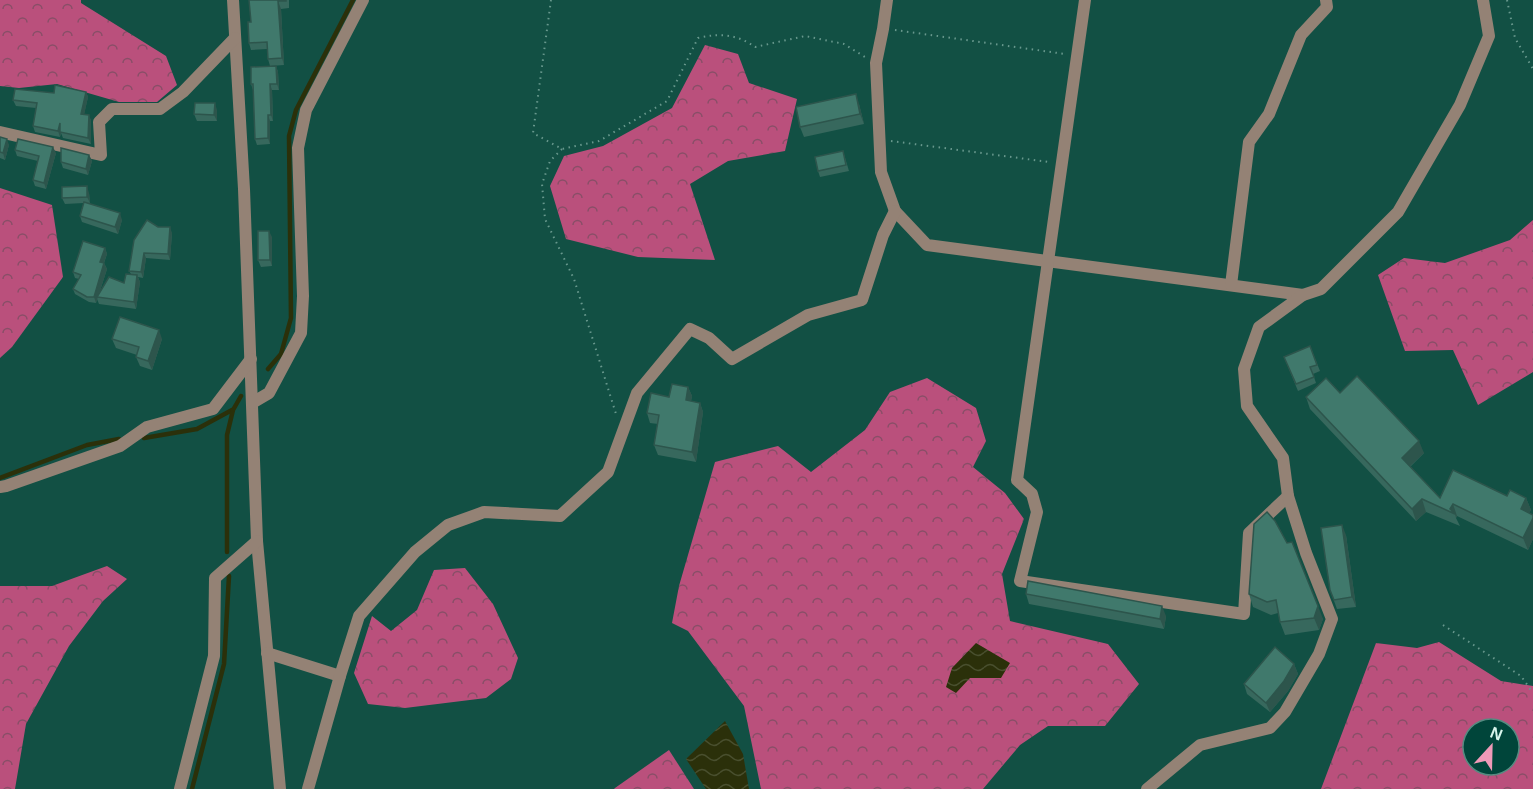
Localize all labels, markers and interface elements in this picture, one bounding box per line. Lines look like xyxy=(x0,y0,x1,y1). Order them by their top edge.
north arrow xyxy=(1461,717,1521,777)
text: N xyxy=(1488,724,1505,744)

